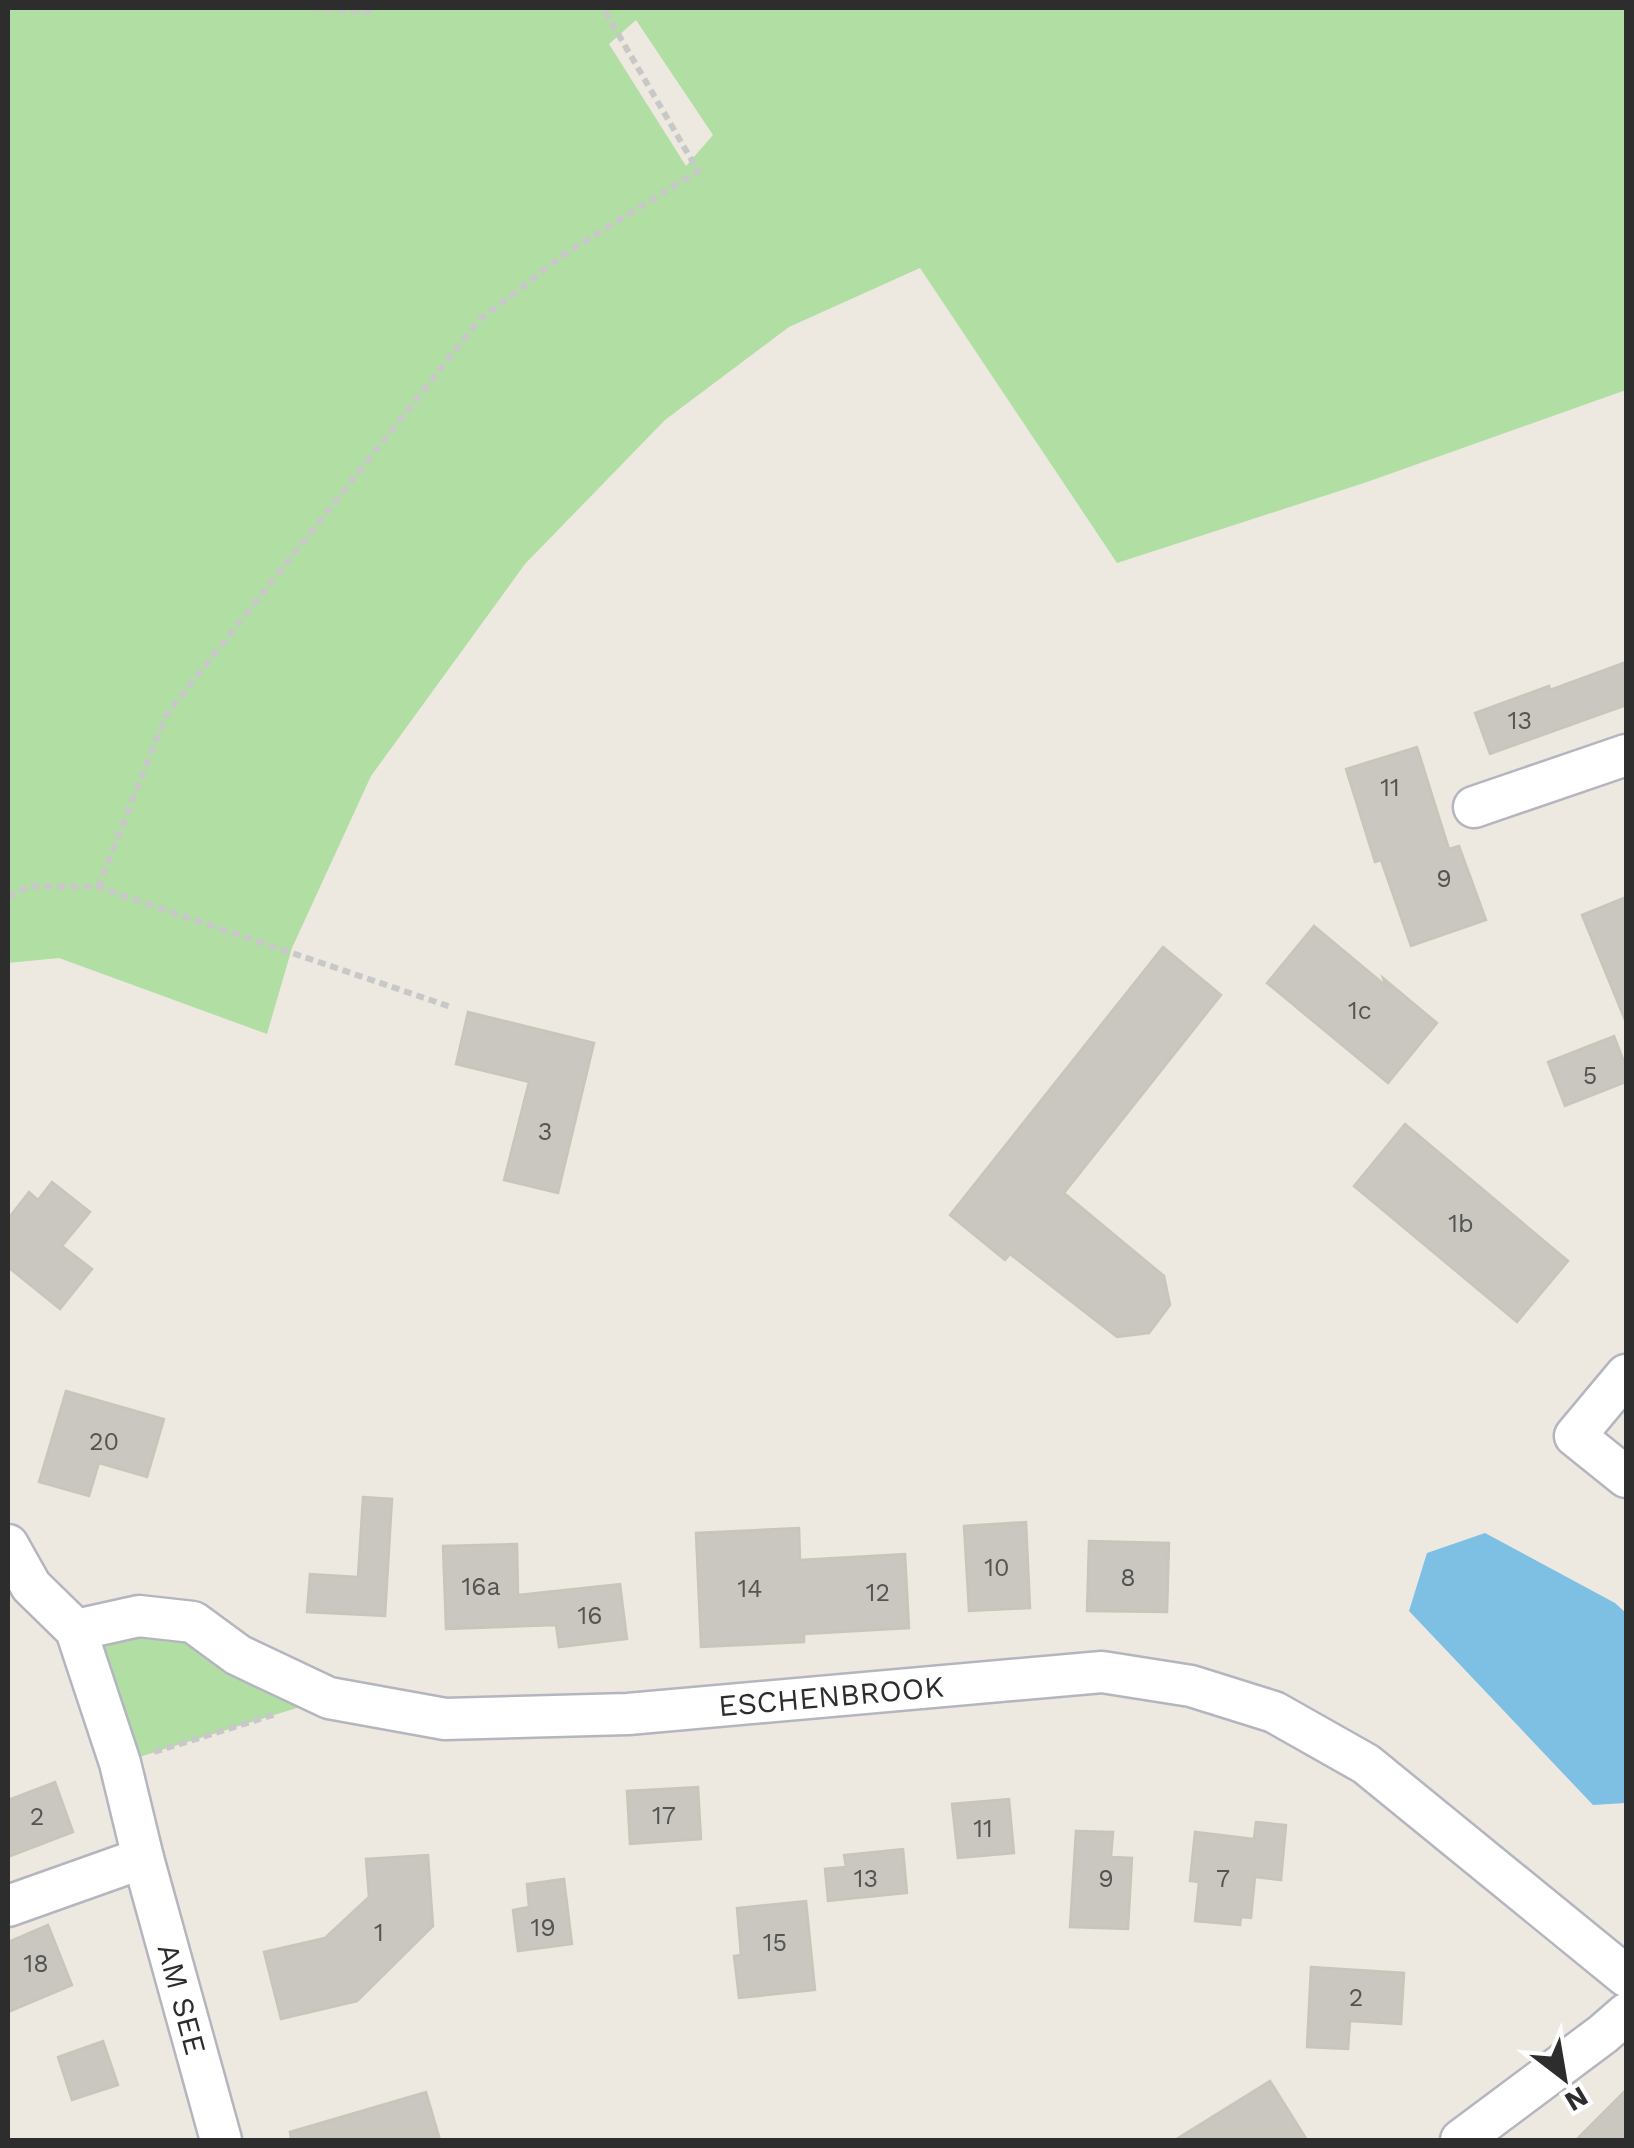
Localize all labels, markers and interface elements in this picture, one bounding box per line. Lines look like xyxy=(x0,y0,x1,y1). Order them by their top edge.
house number: 13 xyxy=(1508,706,1532,735)
house number: 11 xyxy=(1380,773,1400,802)
house number: 9 xyxy=(1436,864,1452,893)
house number: 1c xyxy=(1348,996,1372,1025)
house number: 5 xyxy=(1583,1061,1597,1090)
house number: 3 xyxy=(538,1117,552,1146)
house number: 1b xyxy=(1448,1209,1474,1238)
house number: 20 xyxy=(89,1427,119,1456)
house number: 10 xyxy=(984,1553,1010,1582)
house number: 8 xyxy=(1120,1563,1136,1592)
house number: 16a xyxy=(461,1572,501,1601)
house number: 14 xyxy=(737,1574,763,1603)
house number: 12 xyxy=(866,1578,890,1607)
house number: 16 xyxy=(578,1601,602,1630)
street label: ESCHENBROOK xyxy=(717,1669,945,1723)
house number: 17 xyxy=(652,1801,676,1830)
house number: 2 xyxy=(30,1802,44,1831)
house number: 11 xyxy=(973,1814,993,1843)
house number: 13 xyxy=(854,1864,878,1893)
house number: 9 xyxy=(1098,1864,1114,1893)
house number: 7 xyxy=(1216,1864,1230,1893)
house number: 19 xyxy=(530,1913,556,1942)
house number: 1 xyxy=(374,1918,384,1947)
house number: 15 xyxy=(763,1928,787,1957)
street label: AM SEE xyxy=(150,1940,214,2058)
house number: 18 xyxy=(23,1949,49,1978)
house number: 2 xyxy=(1349,1983,1363,2012)
north arrow xyxy=(1514,2028,1614,2128)
text: N xyxy=(1559,2080,1594,2118)

